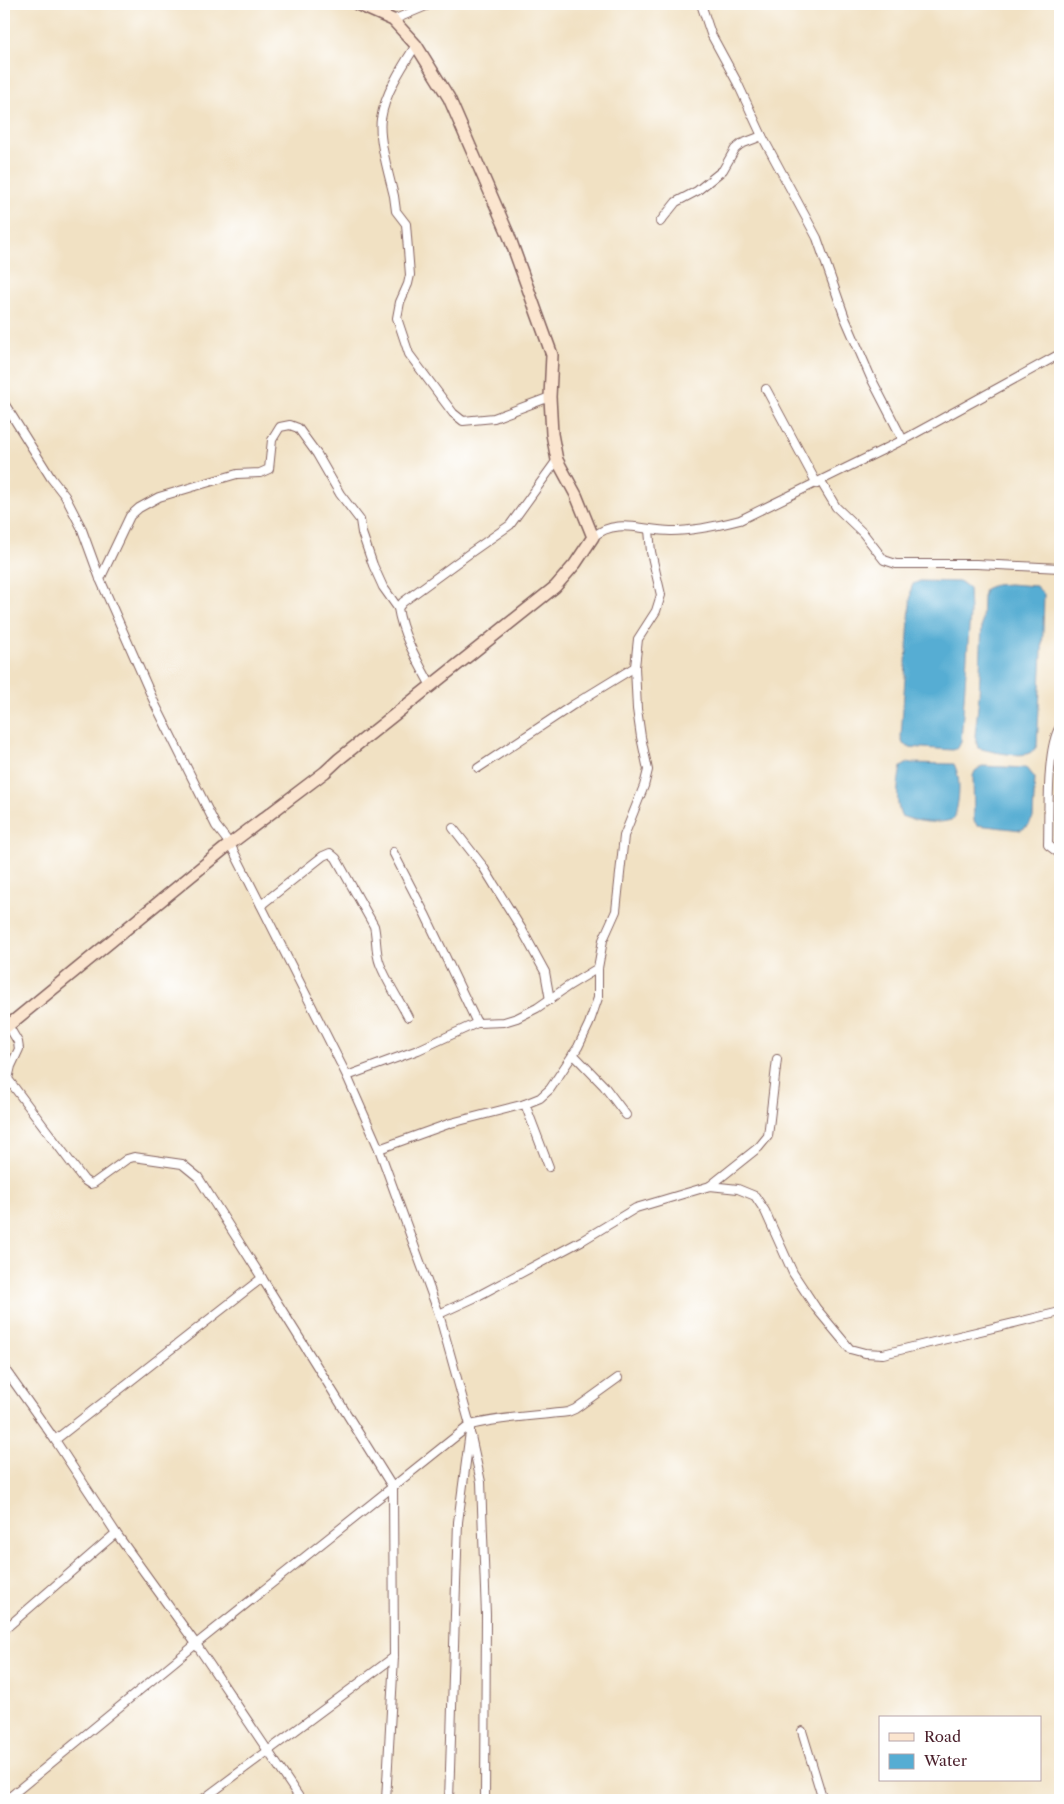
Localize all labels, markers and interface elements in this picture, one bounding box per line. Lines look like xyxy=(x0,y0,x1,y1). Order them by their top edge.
legend xyxy=(879,1716,1042,1782)
text: Road xyxy=(924,1727,961,1746)
text: Water xyxy=(923,1751,968,1770)

